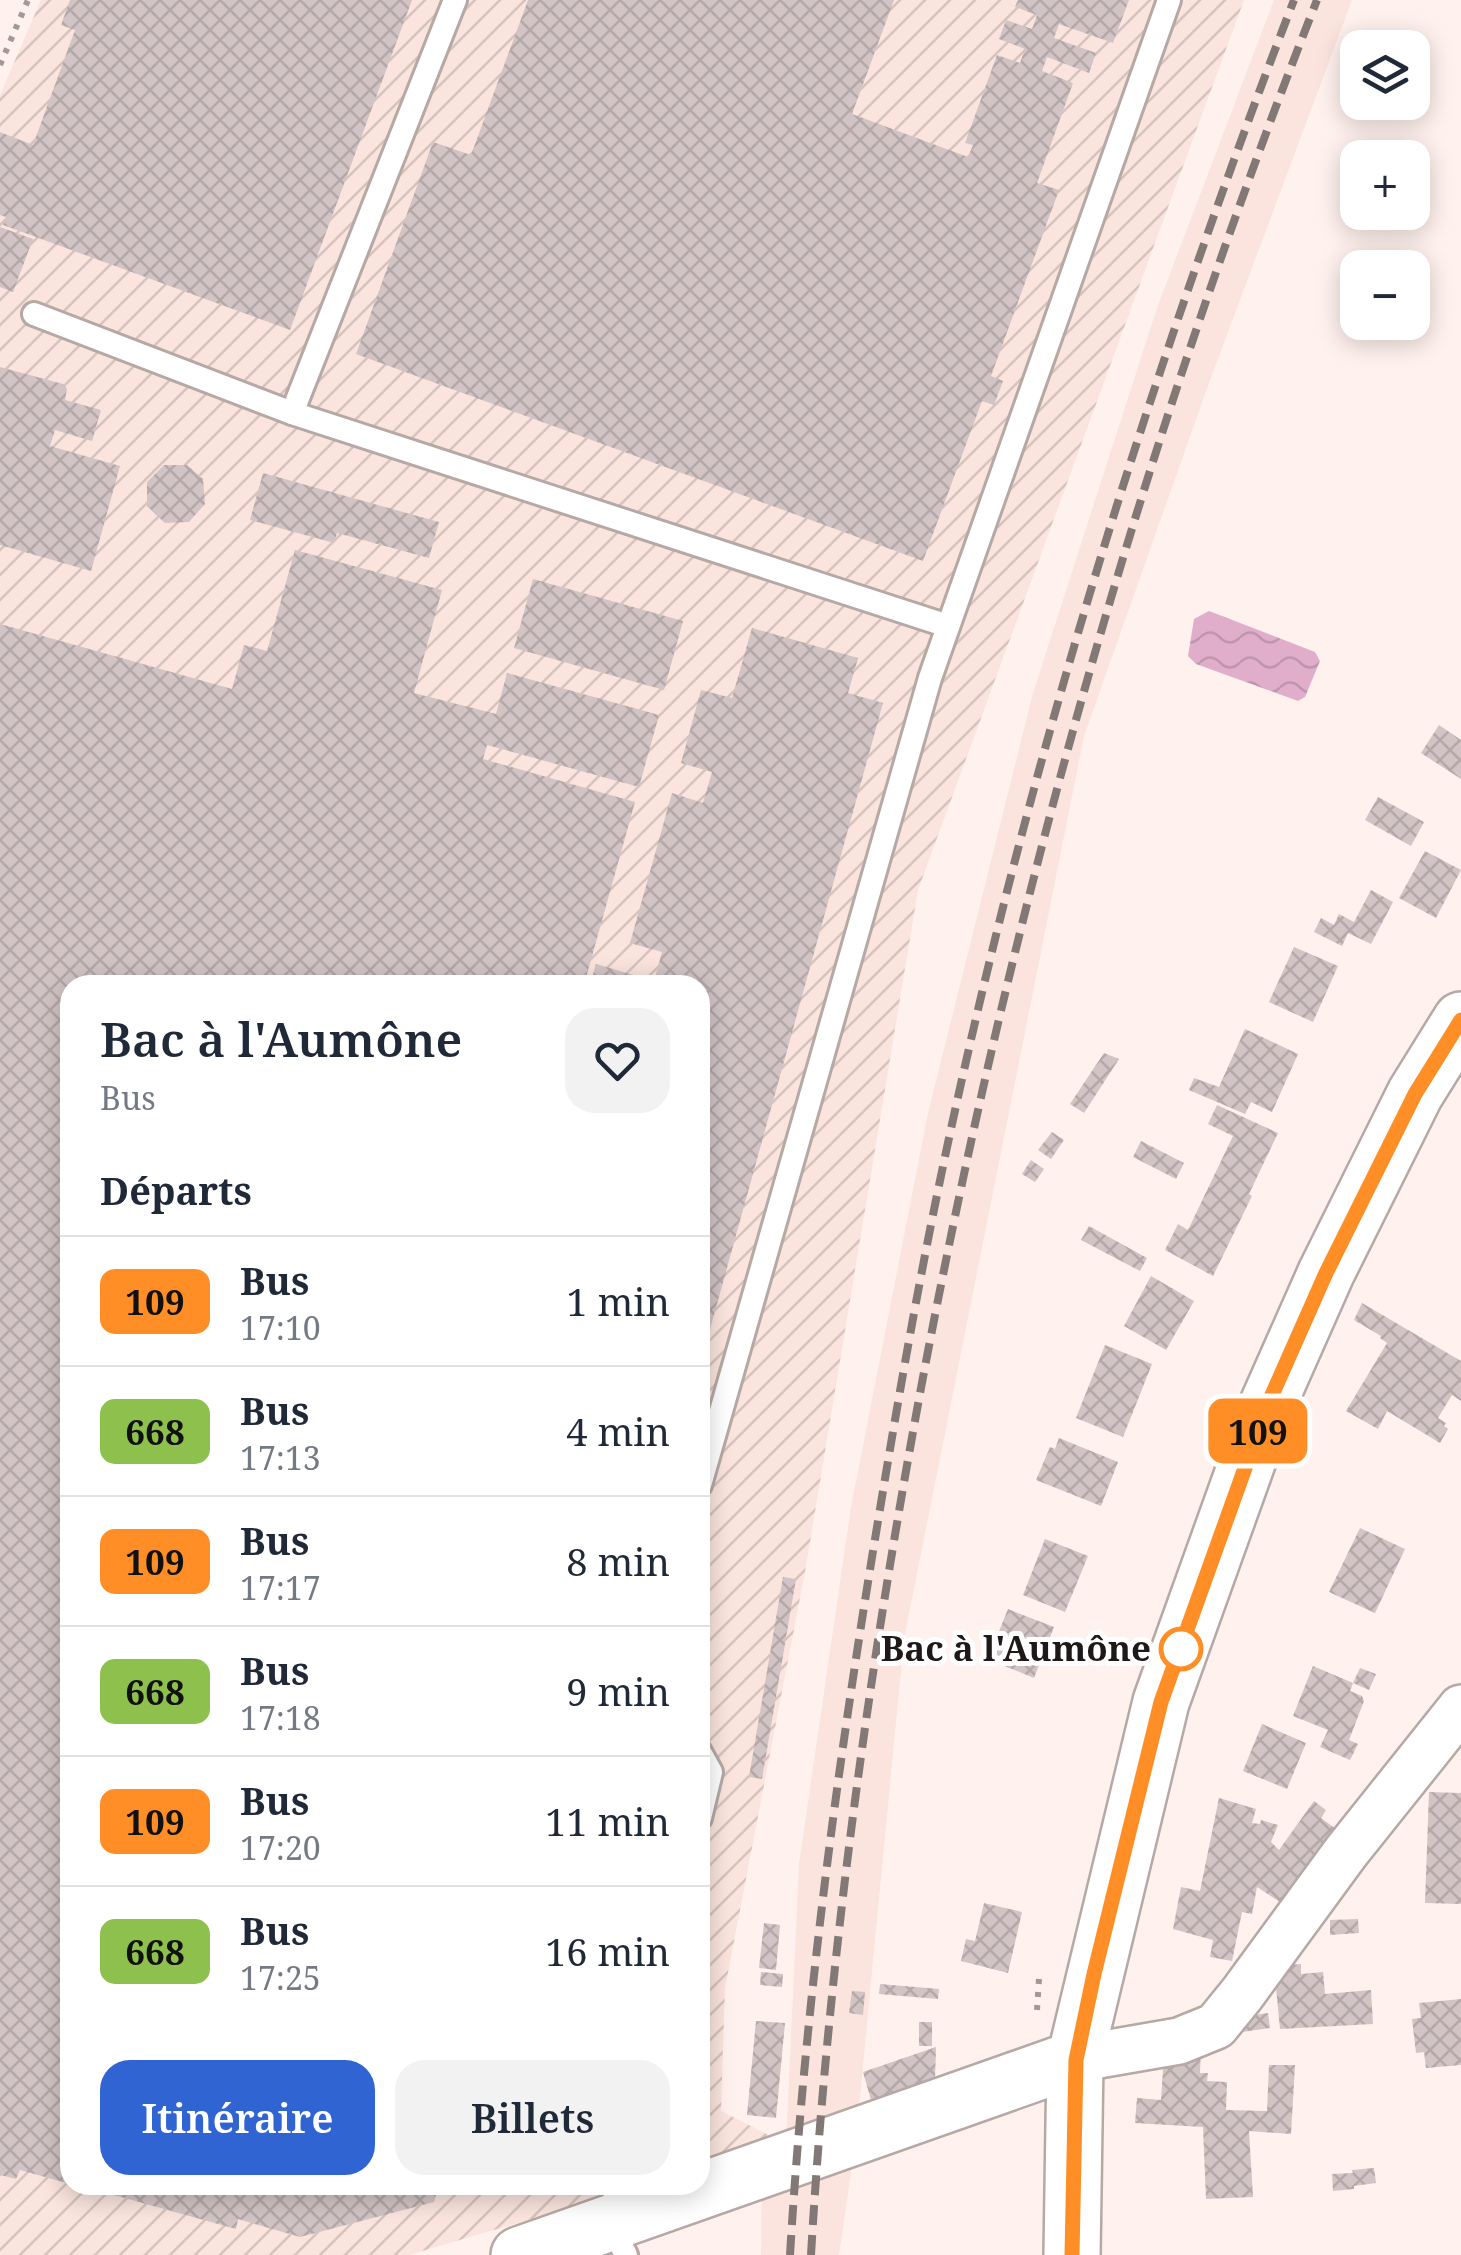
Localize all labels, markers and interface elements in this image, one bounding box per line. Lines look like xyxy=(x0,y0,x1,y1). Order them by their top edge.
map controls xyxy=(1340,30,1430,340)
button: layers xyxy=(1340,30,1430,120)
button: + xyxy=(1340,140,1430,230)
button: − xyxy=(1340,250,1430,340)
text: Bac à l'Aumône xyxy=(100,1006,462,1071)
button: heart xyxy=(565,1008,670,1113)
text: Bus xyxy=(100,1076,156,1119)
text: Départs xyxy=(100,1164,252,1216)
text: Bus xyxy=(240,1254,309,1306)
text: 1 min xyxy=(566,1275,670,1327)
text: 109 xyxy=(125,1278,185,1325)
text: 17:10 xyxy=(240,1306,321,1349)
text: Bus xyxy=(240,1384,309,1436)
line badge: 109 xyxy=(1200,1398,1316,1464)
text: 4 min xyxy=(566,1405,670,1457)
text: 668 xyxy=(125,1408,185,1455)
text: 109 xyxy=(1228,1408,1288,1455)
text: 17:13 xyxy=(240,1436,321,1479)
text: Bus xyxy=(240,1514,309,1566)
text: 8 min xyxy=(566,1535,670,1587)
text: 109 xyxy=(125,1538,185,1585)
text: 17:17 xyxy=(240,1566,321,1609)
place label: Bac à l'Aumône xyxy=(881,1624,1151,1671)
marker: Bac à l'Aumône xyxy=(1160,1628,1202,1670)
text: Bus xyxy=(240,1644,309,1696)
text: 9 min xyxy=(566,1665,670,1717)
text: 668 xyxy=(125,1668,185,1715)
text: 17:18 xyxy=(240,1696,321,1739)
text: Bus xyxy=(240,1774,309,1826)
text: 11 min xyxy=(545,1795,670,1847)
text: 109 xyxy=(125,1798,185,1845)
text: 17:20 xyxy=(240,1826,321,1869)
text: Bus xyxy=(240,1904,309,1956)
text: 16 min xyxy=(545,1925,670,1977)
text: 668 xyxy=(125,1928,185,1975)
text: 17:25 xyxy=(240,1956,321,1999)
button: Itinéraire xyxy=(100,2060,375,2175)
button: Billets xyxy=(395,2060,670,2175)

